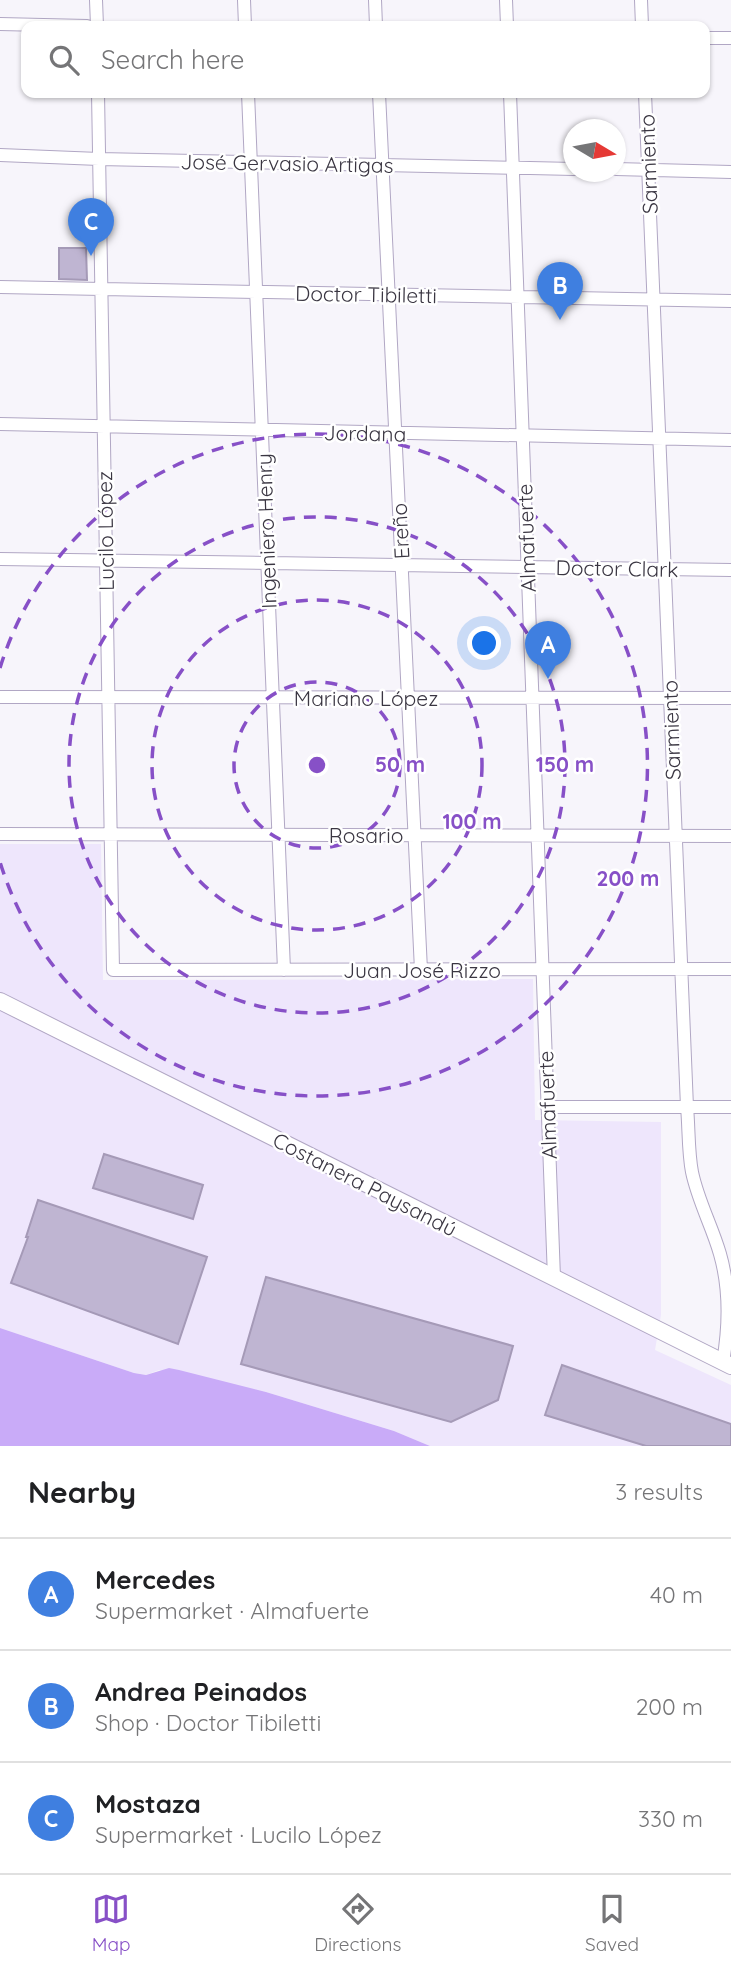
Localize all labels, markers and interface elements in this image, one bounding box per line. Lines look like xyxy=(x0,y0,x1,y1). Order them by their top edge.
search box xyxy=(21,21,710,98)
icon: search xyxy=(45,41,83,79)
text: Search here xyxy=(101,43,245,76)
street label: Sarmiento xyxy=(633,114,663,214)
north arrow xyxy=(563,119,626,182)
street label: José Gervasio Artigas xyxy=(180,148,394,178)
pin: C xyxy=(68,198,114,256)
pin: B xyxy=(537,262,583,320)
street label: Doctor Tibiletti xyxy=(295,280,437,308)
street label: Jordana xyxy=(323,419,407,447)
street label: Ingeniero Henry xyxy=(250,453,282,609)
street label: Lucilo López xyxy=(91,471,119,591)
street label: Almafuerte xyxy=(511,483,541,593)
street label: Ereño xyxy=(386,502,414,560)
street label: Doctor Clark xyxy=(555,554,679,582)
pin: A xyxy=(525,621,571,679)
your location xyxy=(467,626,501,660)
street label: Sarmiento xyxy=(656,680,686,780)
street label: Mariano López xyxy=(294,685,438,711)
text: 50 m xyxy=(375,751,425,777)
text: 150 m xyxy=(536,751,594,777)
centre of rings xyxy=(305,753,329,777)
text: 100 m xyxy=(442,808,502,834)
street label: Rosario xyxy=(329,822,403,848)
text: 200 m xyxy=(597,865,659,891)
street label: Juan José Rizzo xyxy=(343,957,501,983)
street label: Almafuerte xyxy=(532,1050,562,1160)
street label: Costanera Paysandú xyxy=(269,1126,461,1242)
text: Nearby xyxy=(28,1473,136,1511)
text: 3 results xyxy=(615,1477,703,1506)
text: Mercedes xyxy=(95,1563,215,1596)
text: A xyxy=(44,1580,58,1609)
text: 40 m xyxy=(650,1580,703,1609)
text: Supermarket · Almafuerte xyxy=(95,1596,369,1625)
text: Andrea Peinados xyxy=(95,1675,307,1708)
text: B xyxy=(43,1692,59,1721)
text: 200 m xyxy=(636,1692,703,1721)
text: Shop · Doctor Tibiletti xyxy=(95,1708,321,1737)
text: Mostaza xyxy=(95,1787,201,1820)
text: C xyxy=(44,1804,58,1833)
text: 330 m xyxy=(638,1804,703,1833)
text: Supermarket · Lucilo López xyxy=(95,1820,382,1849)
tab: Map xyxy=(92,1890,131,1956)
tab: Directions xyxy=(314,1890,401,1956)
tab: Saved xyxy=(585,1890,639,1956)

